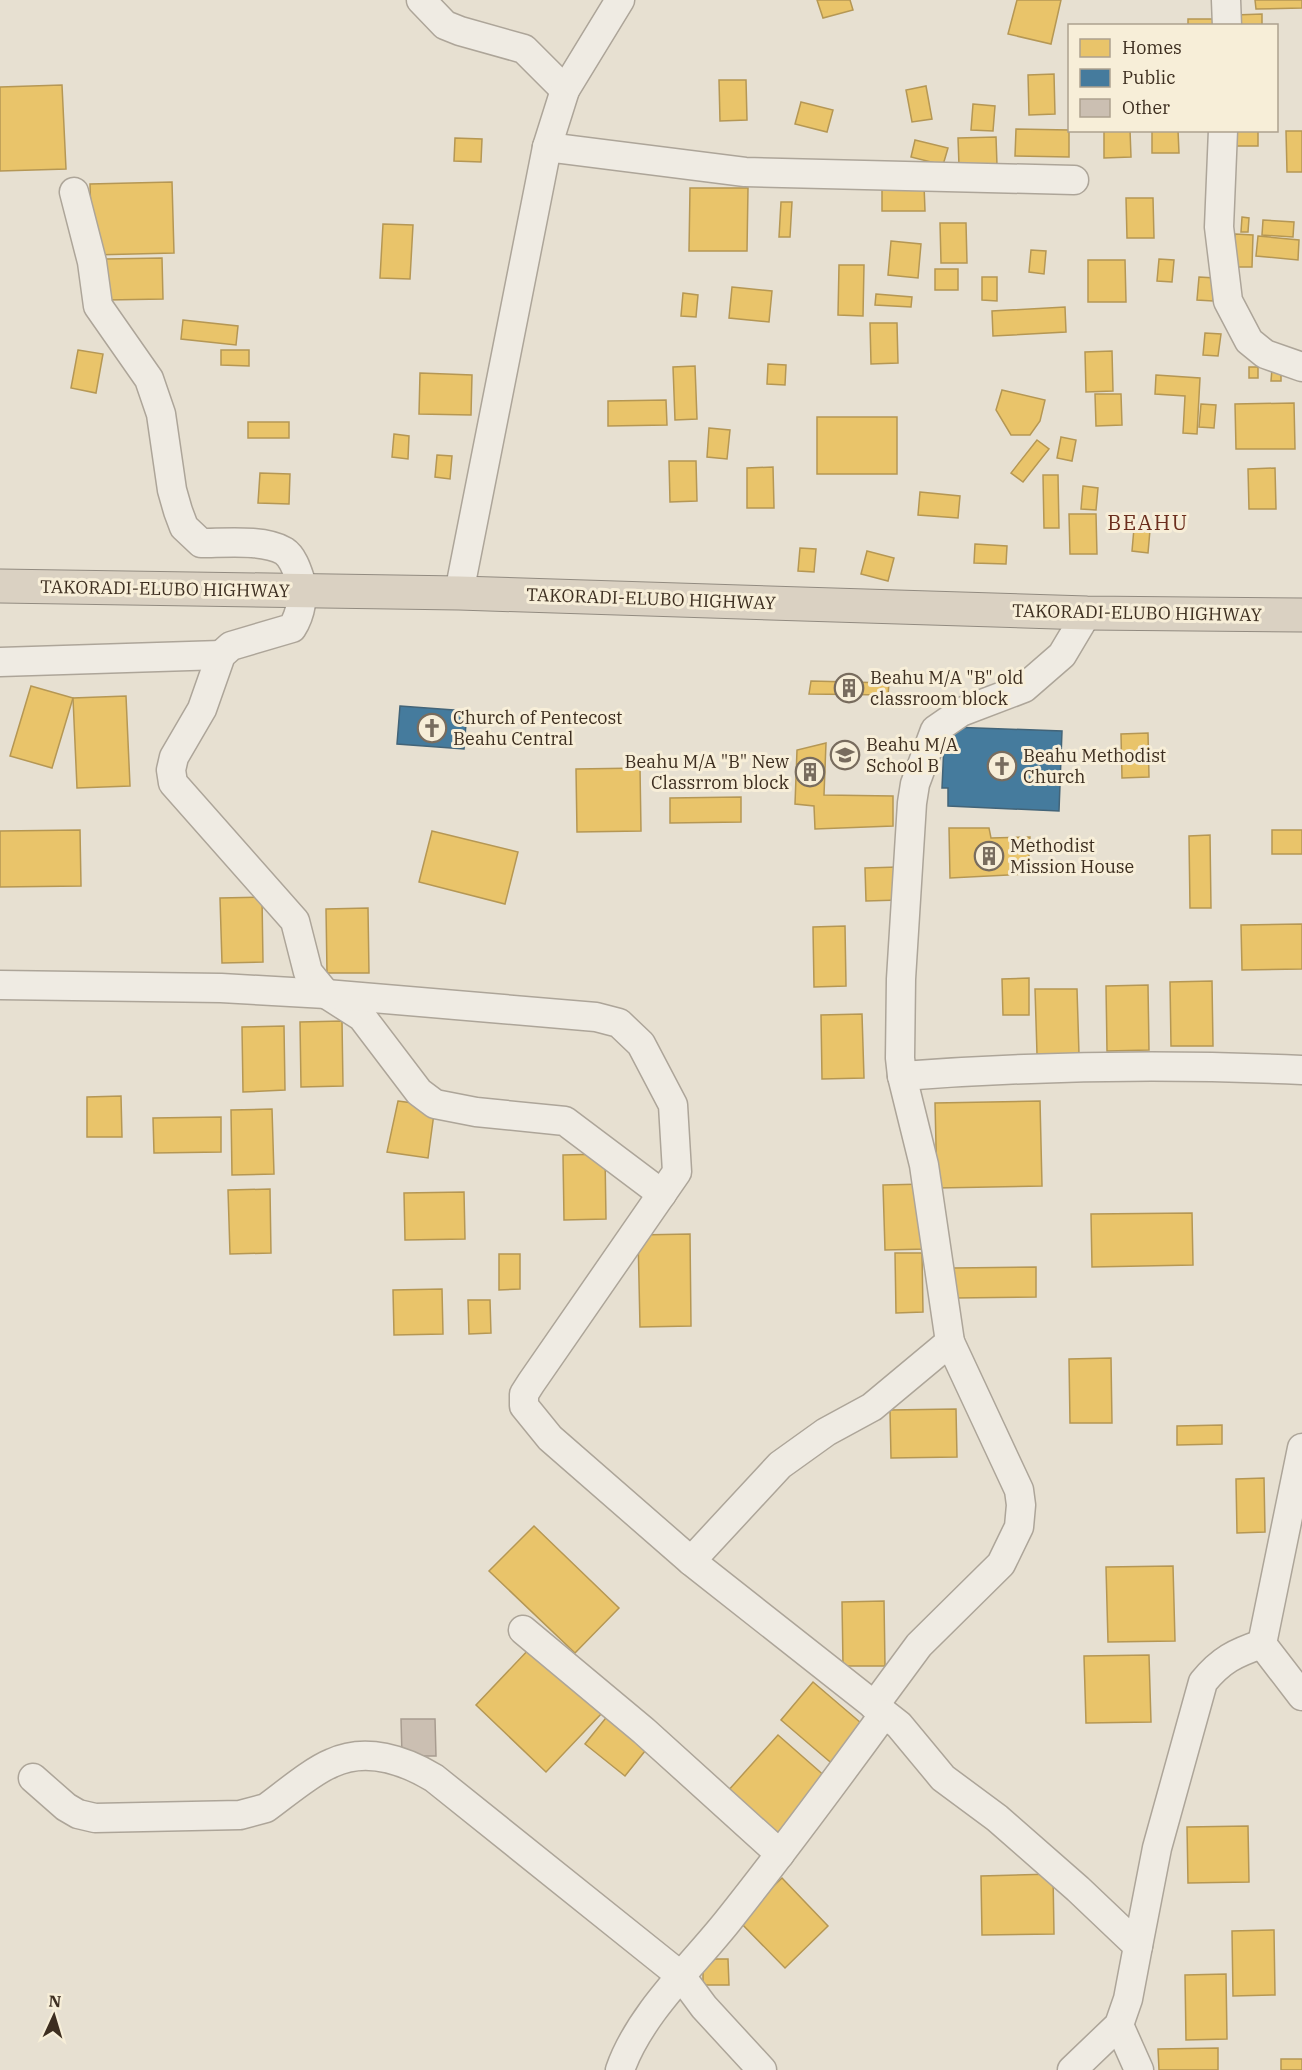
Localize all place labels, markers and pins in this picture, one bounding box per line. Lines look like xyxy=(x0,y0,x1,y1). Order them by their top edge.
place label: Beahu M/A "B" old classroom block xyxy=(870,666,1024,710)
building icon: Beahu M/A "B" old classroom block xyxy=(833,672,865,704)
place label: Church of Pentecost Beahu Central xyxy=(453,706,622,750)
church icon: Church of Pentecost Beahu Central xyxy=(416,712,448,744)
place label: Beahu M/A School B xyxy=(866,733,959,777)
school or university icon: Beahu M/A School B xyxy=(829,739,861,771)
place label: Beahu Methodist Church xyxy=(1023,744,1166,788)
place label: Beahu M/A "B" New Classrrom block xyxy=(624,750,789,794)
church icon: Beahu Methodist Church xyxy=(986,750,1018,782)
building icon: Beahu M/A "B" New Classrrom block xyxy=(794,756,826,788)
place label: Methodist Mission House xyxy=(1010,834,1134,878)
building icon: Methodist Mission House xyxy=(973,840,1005,872)

